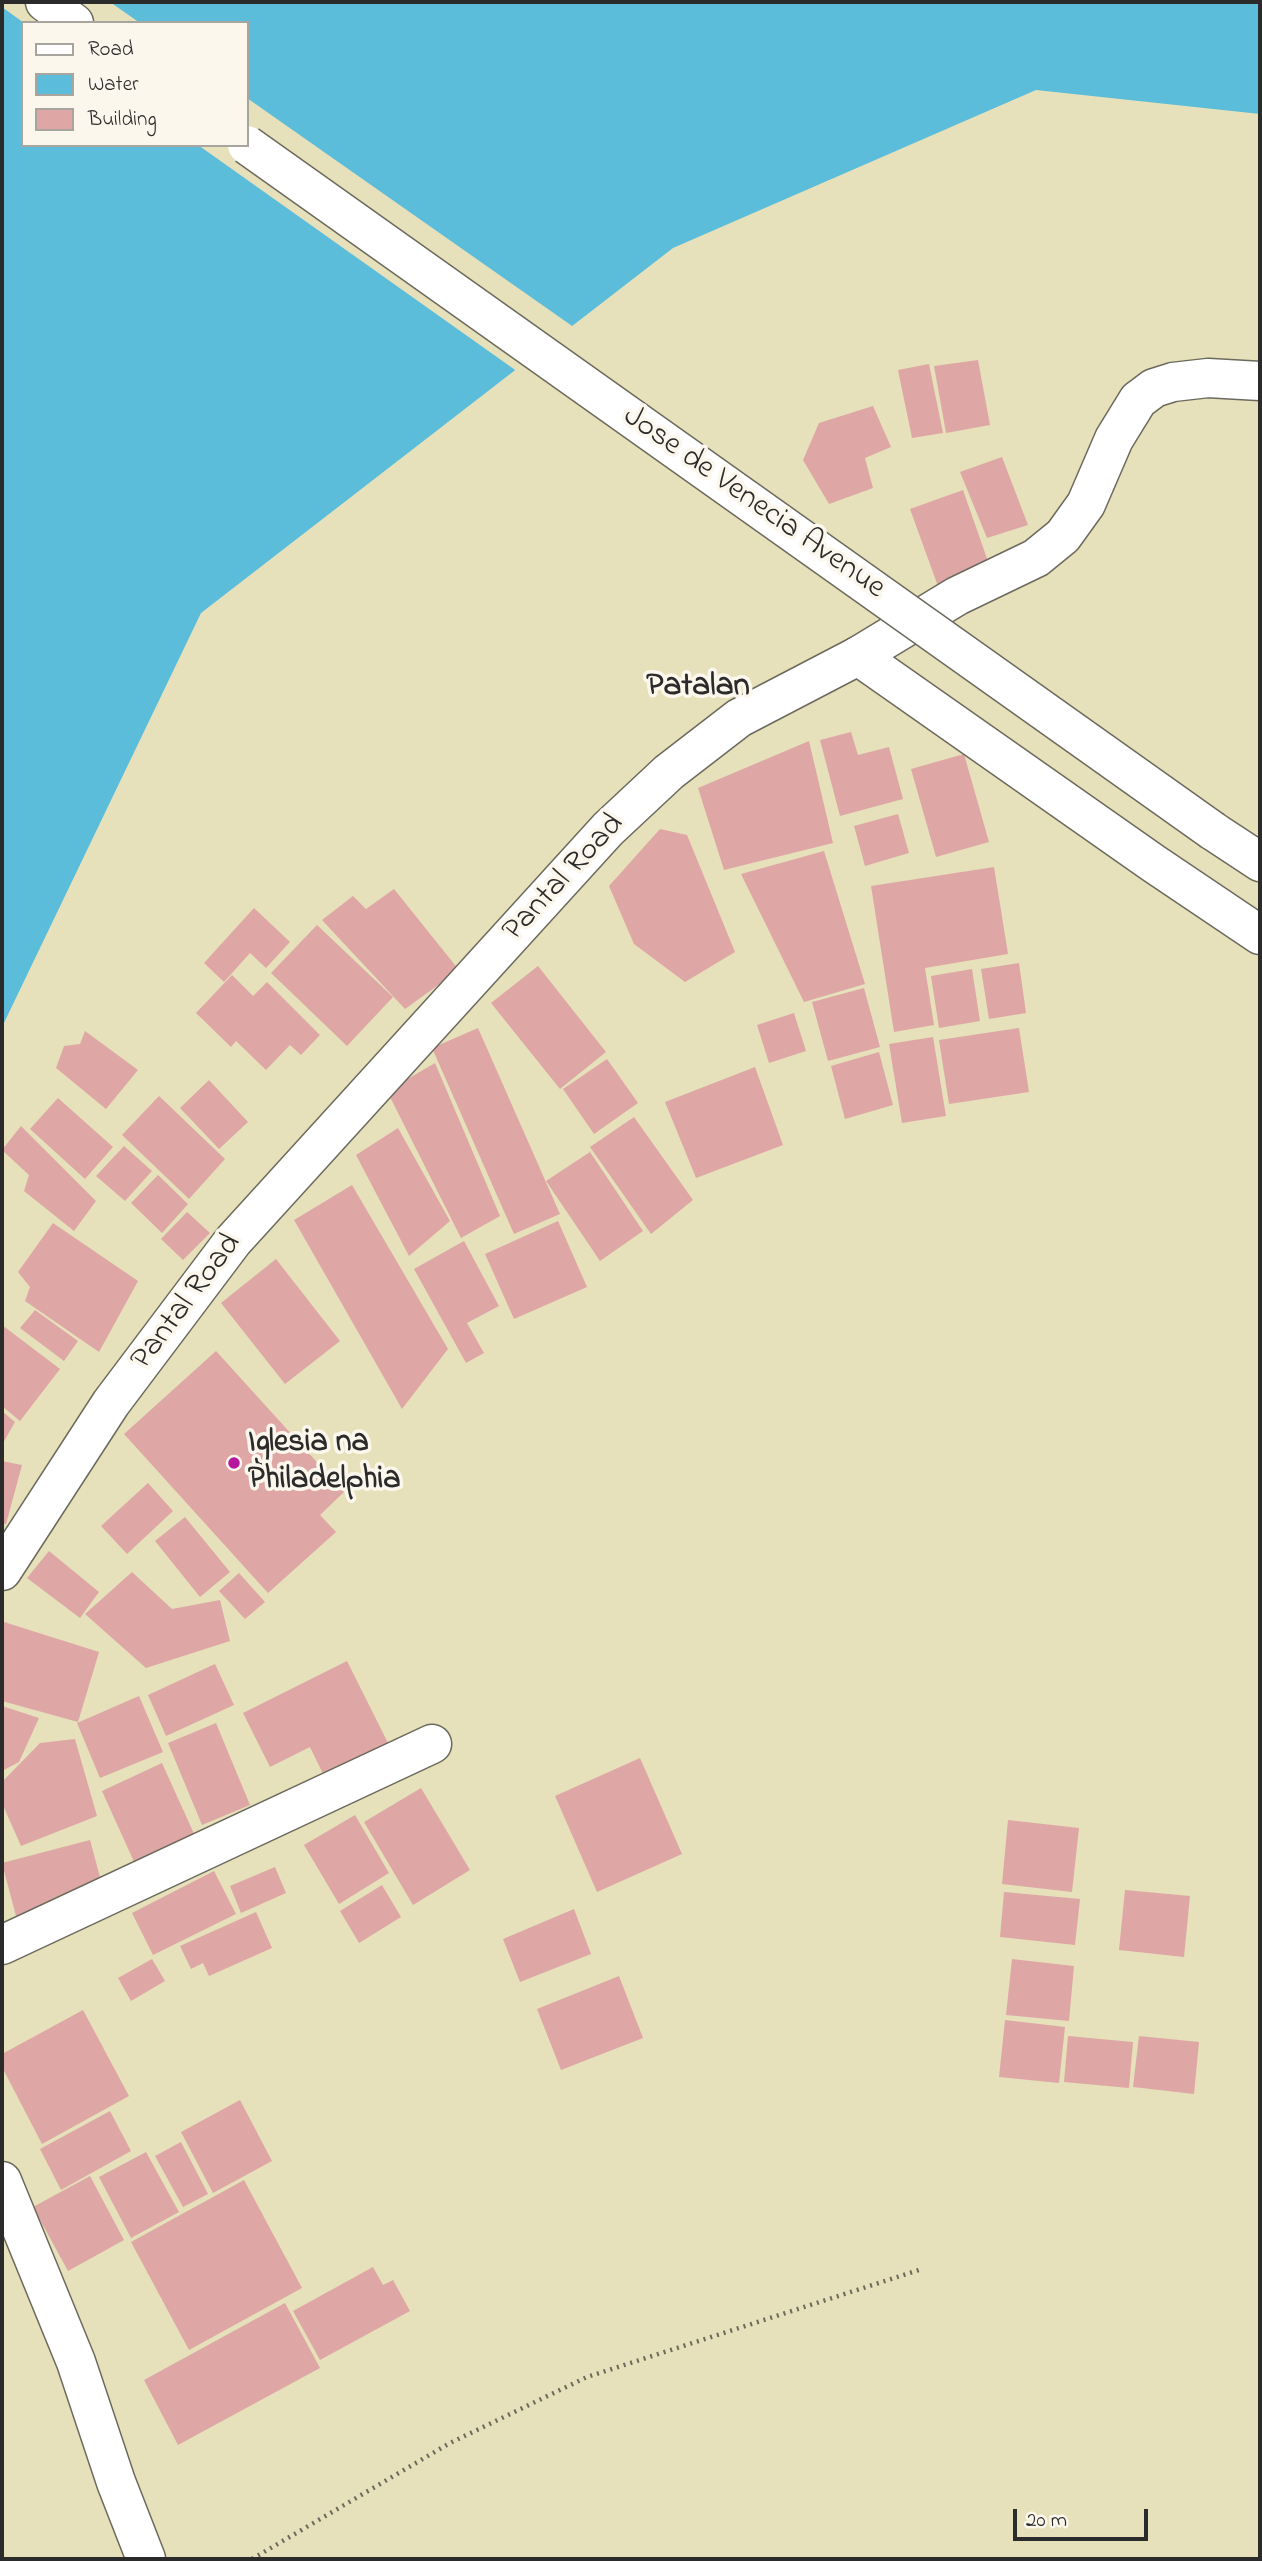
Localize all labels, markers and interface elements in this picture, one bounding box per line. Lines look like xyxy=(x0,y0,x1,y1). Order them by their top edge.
legend xyxy=(21,21,248,147)
text: Road xyxy=(88,35,134,65)
text: Water xyxy=(88,70,139,100)
text: Building xyxy=(88,105,157,135)
street label: Jose de Venecia Avenue xyxy=(614,399,892,609)
district label: Patalan xyxy=(646,669,750,709)
street label: Pantal Road xyxy=(496,807,634,951)
street label: Pantal Road xyxy=(124,1227,252,1379)
place label: Iglesia na Philadelphia xyxy=(248,1426,401,1501)
marker: Iglesia na Philadelphia xyxy=(226,1455,242,1471)
scale bar xyxy=(1017,2494,1152,2538)
text: 20 m xyxy=(1026,2506,1067,2536)

